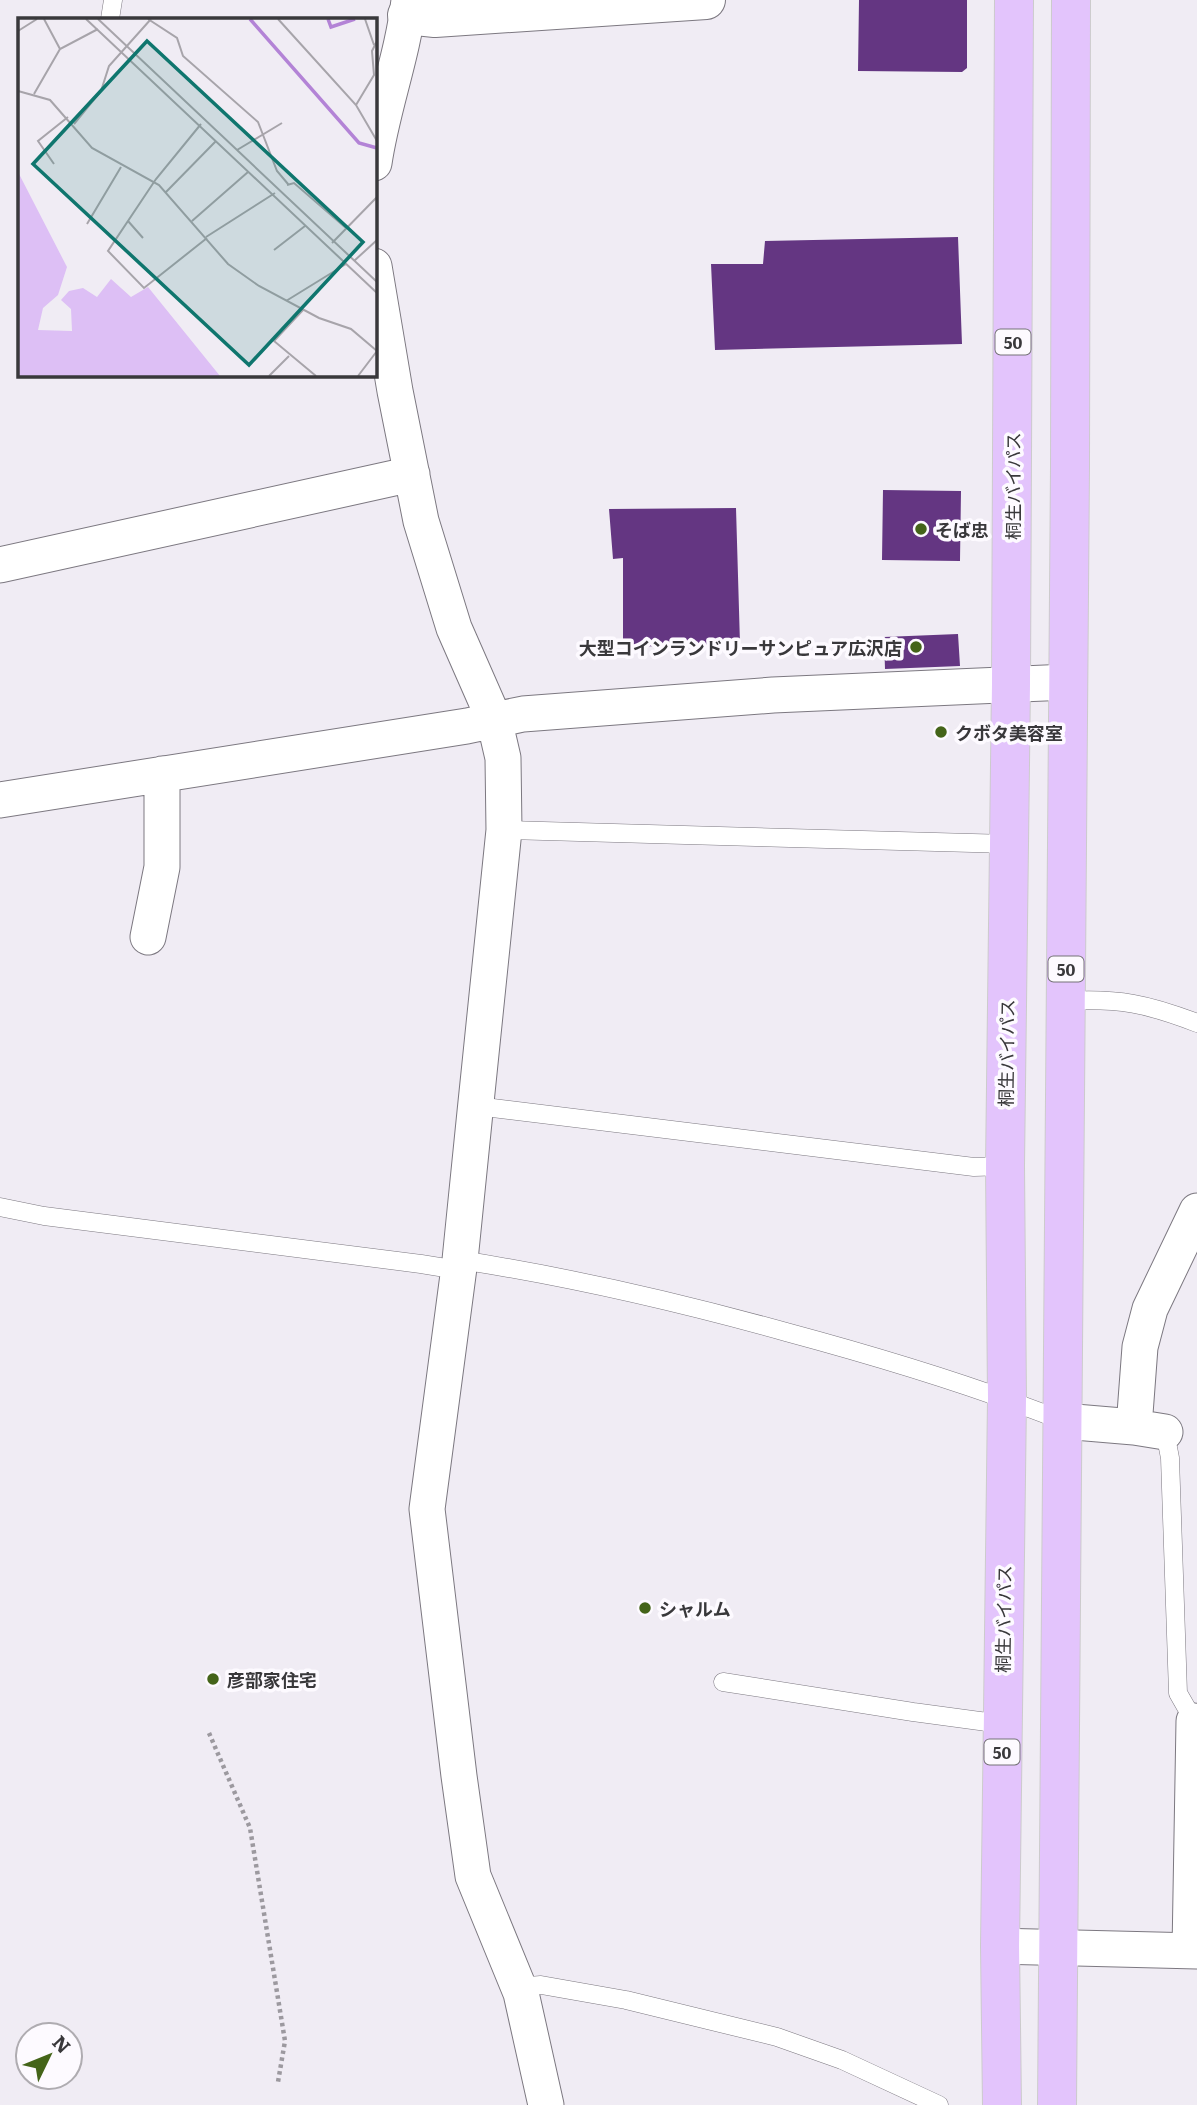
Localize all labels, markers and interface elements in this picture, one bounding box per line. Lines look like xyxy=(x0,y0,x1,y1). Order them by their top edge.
inset map xyxy=(18,18,376,376)
road number: 50 xyxy=(996,330,1030,354)
street label: 桐生バイパス xyxy=(999,432,1026,540)
place label: そば忠 xyxy=(935,516,989,543)
marker: そば忠 xyxy=(913,521,929,537)
place label: 大型コインランドリーサンピュア広沢店 xyxy=(579,634,902,661)
marker: 大型コインランドリーサンピュア広沢店 xyxy=(908,639,924,655)
place label: クボタ美容室 xyxy=(955,719,1063,746)
marker: クボタ美容室 xyxy=(933,724,949,740)
road number: 50 xyxy=(1048,956,1084,981)
street label: 桐生バイパス xyxy=(992,999,1020,1107)
street label: 桐生バイパス xyxy=(989,1565,1017,1673)
place label: シャルム xyxy=(659,1595,731,1622)
marker: シャルム xyxy=(637,1600,653,1616)
place label: 彦部家住宅 xyxy=(227,1666,317,1693)
marker: 彦部家住宅 xyxy=(205,1671,221,1687)
road number: 50 xyxy=(984,1740,1020,1764)
north arrow xyxy=(14,2021,84,2091)
text: N xyxy=(46,2028,78,2059)

